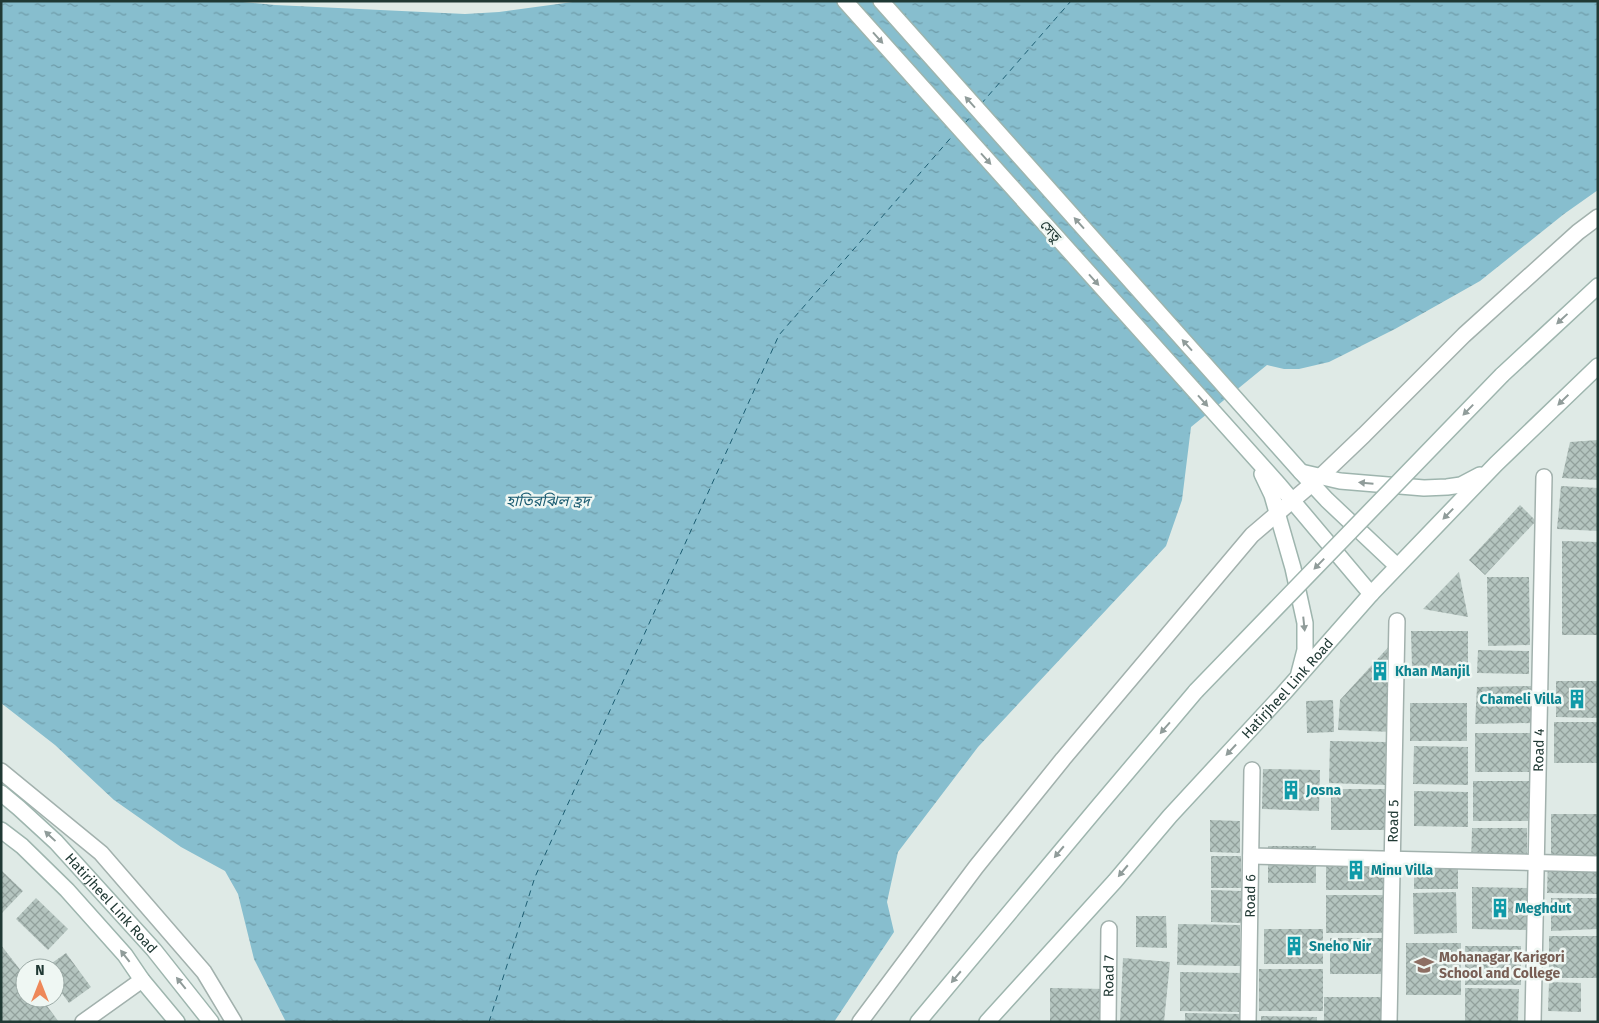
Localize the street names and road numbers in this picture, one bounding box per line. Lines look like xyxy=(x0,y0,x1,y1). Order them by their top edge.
street label: সেতু xyxy=(1036,217,1066,247)
street label: Hatirjheel Link Road xyxy=(1238,635,1337,742)
street label: Road 4 xyxy=(1530,728,1548,772)
street label: Road 5 xyxy=(1385,799,1402,843)
street label: Hatirjheel Link Road xyxy=(61,850,161,957)
street label: Road 6 xyxy=(1242,874,1259,918)
street label: Road 7 xyxy=(1100,955,1118,997)

